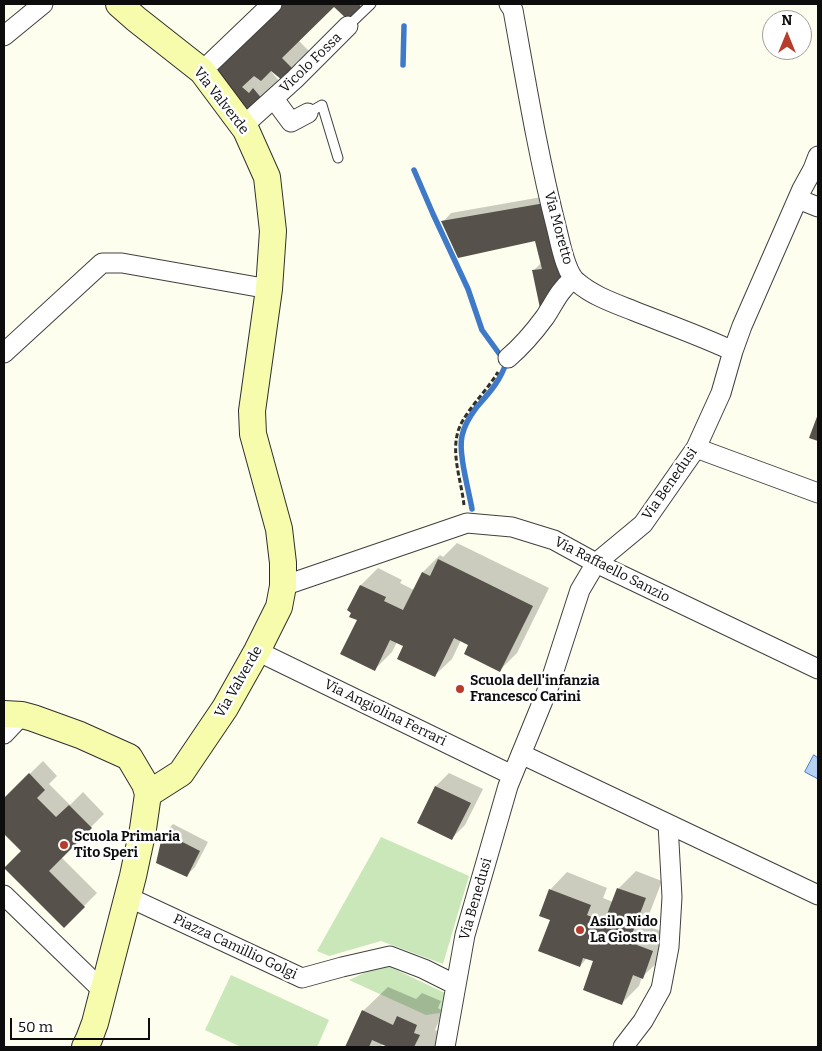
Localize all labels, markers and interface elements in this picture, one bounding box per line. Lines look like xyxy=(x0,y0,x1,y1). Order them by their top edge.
north arrow xyxy=(762,10,812,60)
text: N xyxy=(782,12,792,29)
street label: Vicolo Fossa xyxy=(277,29,345,97)
street label: Via Valverde xyxy=(190,64,252,138)
street label: Via Moretto xyxy=(540,189,576,267)
street label: Via Benedusi xyxy=(639,445,701,523)
street label: Via Raffaello Sanzio xyxy=(551,534,673,606)
street label: Via Valverde xyxy=(212,643,266,721)
place label: Scuola dell'infanzia Francesco Carini xyxy=(470,673,600,706)
street label: Via Angiolina Ferrari xyxy=(321,676,449,750)
marker: Scuola dell'infanzia Francesco Carini xyxy=(454,683,466,695)
place label: Scuola Primaria Tito Speri xyxy=(74,829,180,862)
marker: Scuola Primaria Tito Speri xyxy=(58,839,70,851)
street label: Via Benedusi xyxy=(456,856,496,942)
street label: Piazza Camillio Golgi xyxy=(170,911,300,983)
place label: Asilo Nido La Giostra xyxy=(590,914,658,946)
marker: Asilo Nido La Giostra xyxy=(574,924,586,936)
scale bar xyxy=(12,1008,152,1040)
text: 50 m xyxy=(18,1018,53,1036)

